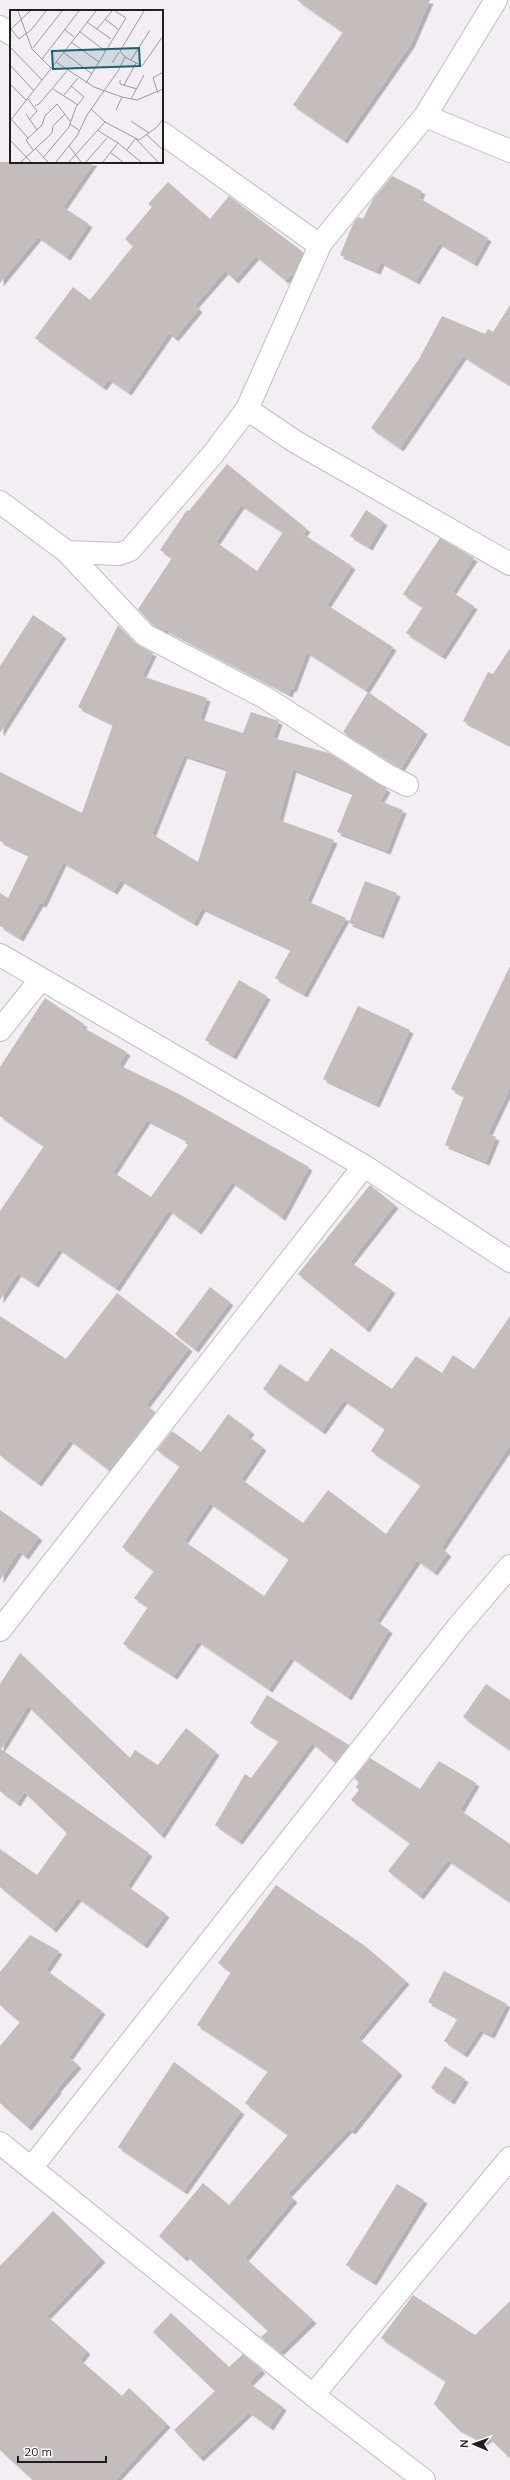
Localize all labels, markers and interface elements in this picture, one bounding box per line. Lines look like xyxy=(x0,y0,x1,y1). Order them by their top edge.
inset map xyxy=(10,10,163,163)
north arrow xyxy=(454,2424,494,2464)
scale bar xyxy=(18,2438,106,2464)
text: N xyxy=(457,2439,471,2448)
text: 20 m xyxy=(24,2444,52,2459)

